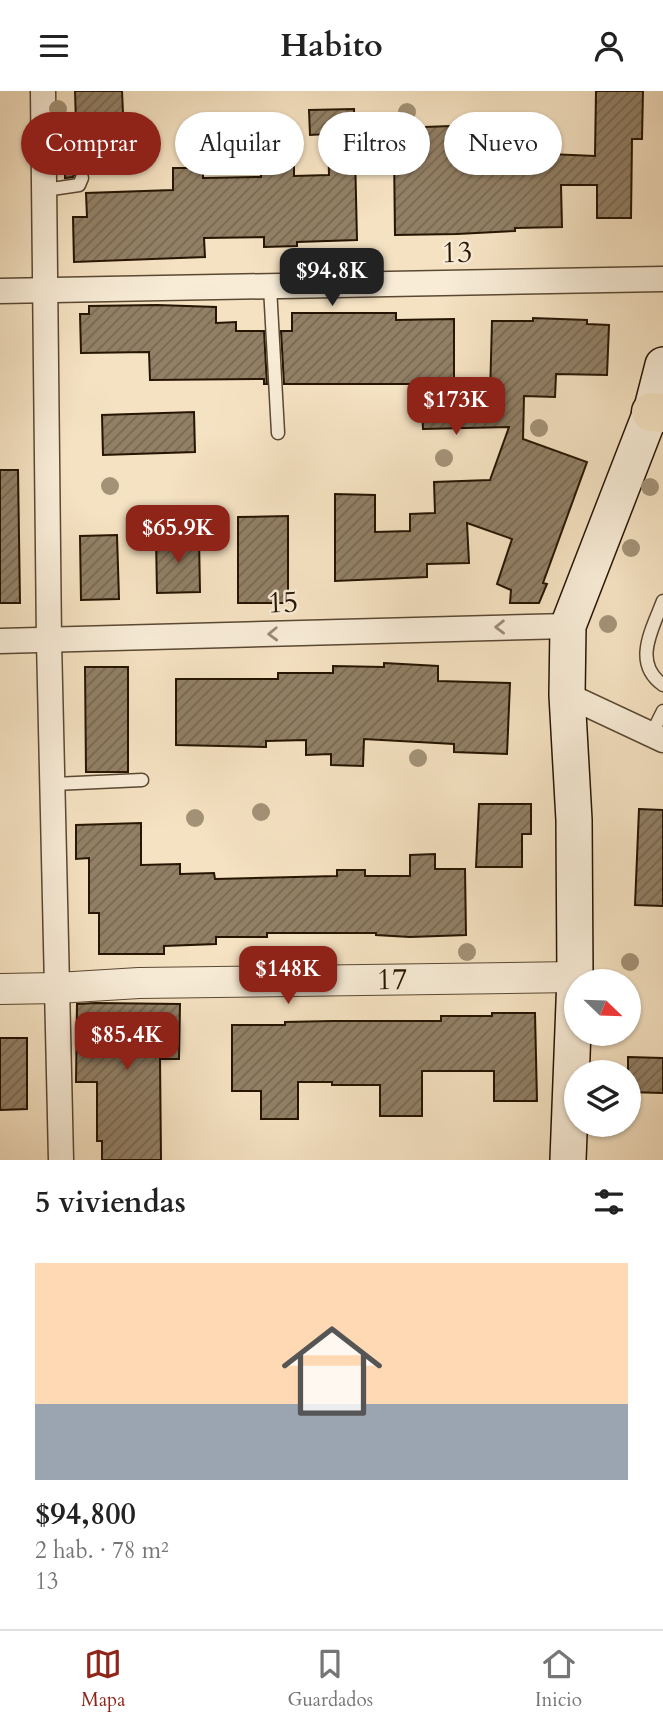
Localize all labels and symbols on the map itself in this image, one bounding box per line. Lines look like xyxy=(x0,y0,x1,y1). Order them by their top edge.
street label: 13 xyxy=(441,232,473,273)
pin: $94.8K xyxy=(275,249,389,308)
pin: $173K xyxy=(407,377,505,437)
pin: $65.9K xyxy=(121,505,235,565)
street label: 15 xyxy=(267,581,299,624)
one-way arrow xyxy=(494,619,505,635)
one-way arrow xyxy=(267,626,278,642)
pin: $148K xyxy=(239,947,337,1006)
street label: 17 xyxy=(376,959,408,1000)
north arrow xyxy=(564,969,640,1047)
pin: $85.4K xyxy=(70,1013,184,1072)

